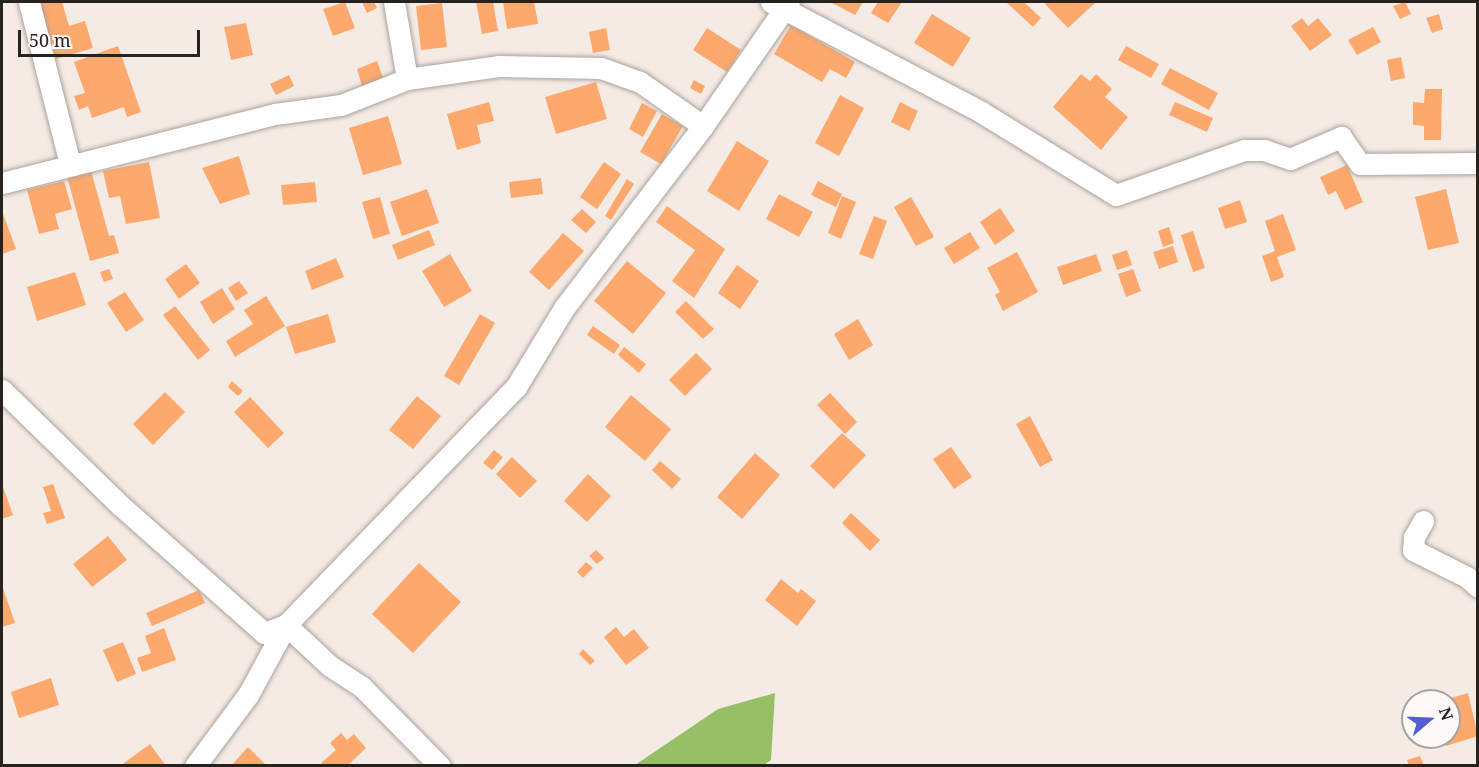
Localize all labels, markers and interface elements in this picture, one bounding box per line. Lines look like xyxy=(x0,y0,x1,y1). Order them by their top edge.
scale bar xyxy=(21,18,202,56)
text: 50 m xyxy=(29,28,71,52)
north arrow xyxy=(1401,689,1461,749)
text: N xyxy=(1434,704,1459,723)

